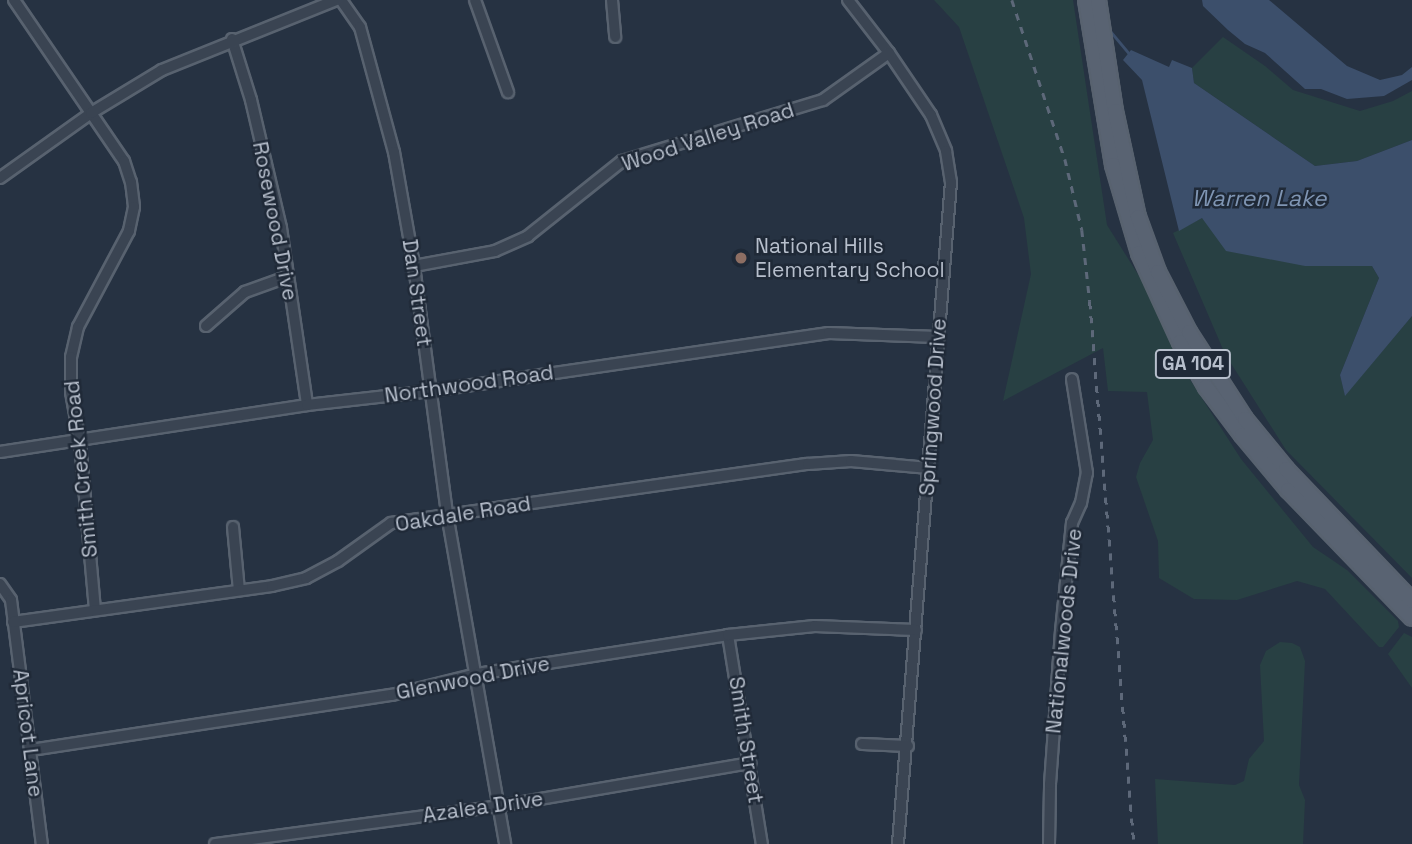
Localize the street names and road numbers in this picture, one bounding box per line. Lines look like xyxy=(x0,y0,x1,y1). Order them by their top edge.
street label: Wood Valley Road xyxy=(619,97,797,177)
street label: Rosewood Drive xyxy=(247,139,303,303)
street label: Dan Street xyxy=(397,238,437,348)
street label: Springwood Drive xyxy=(914,318,952,496)
road number: GA 104 xyxy=(1154,348,1232,380)
street label: Northwood Road xyxy=(383,360,555,408)
street label: Smith Creek Road xyxy=(59,379,103,559)
street label: Oakdale Road xyxy=(393,491,533,537)
street label: Nationalwoods Drive xyxy=(1041,527,1087,735)
street label: Glenwood Drive xyxy=(394,651,552,705)
street label: Apricot Lane xyxy=(8,668,48,798)
street label: Smith Street xyxy=(724,675,768,805)
street label: Azalea Drive xyxy=(421,786,545,828)

